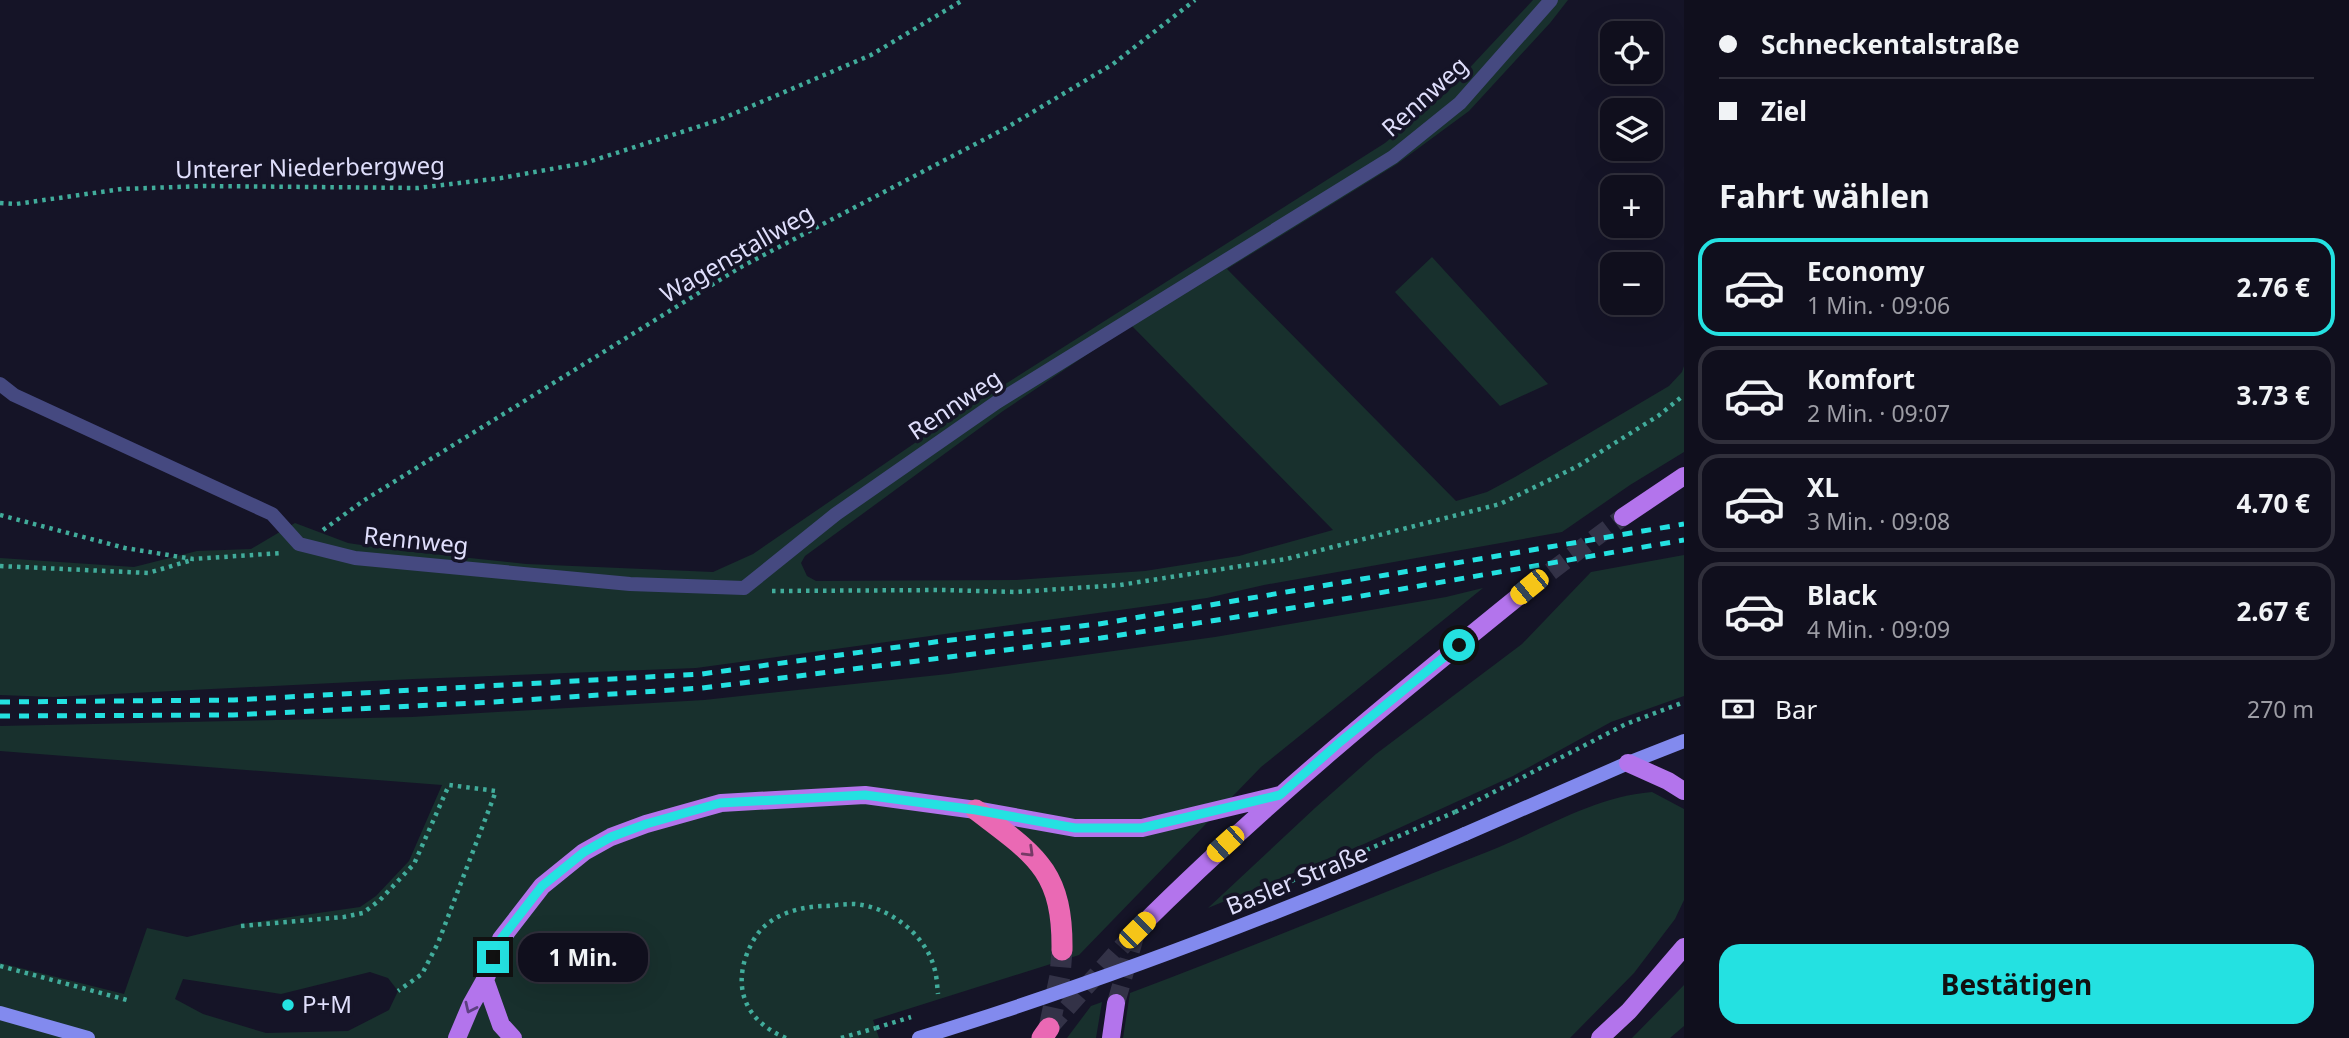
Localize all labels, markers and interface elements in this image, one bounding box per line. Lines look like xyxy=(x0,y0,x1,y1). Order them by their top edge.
map controls xyxy=(1600,21,1663,315)
button: locate xyxy=(1600,21,1663,84)
text: Schneckentalstraße xyxy=(1761,26,2019,62)
street label: Rennweg xyxy=(1374,48,1474,143)
text: Ziel xyxy=(1761,93,1807,129)
button: layers xyxy=(1600,98,1663,161)
street label: Unterer Niederbergweg xyxy=(175,148,445,185)
text: Fahrt wählen xyxy=(1719,174,1930,217)
button: + xyxy=(1600,175,1663,238)
street label: Wagenstallweg xyxy=(654,196,819,310)
button: − xyxy=(1600,252,1663,315)
text: Economy xyxy=(1807,253,1925,289)
icon: car xyxy=(1723,256,1786,319)
text: 2.76 € xyxy=(2236,269,2310,305)
text: 1 Min. · 09:06 xyxy=(1807,289,1950,321)
street label: Rennweg xyxy=(901,361,1007,447)
text: Komfort xyxy=(1807,361,1915,397)
icon: car xyxy=(1723,364,1786,427)
text: 3.73 € xyxy=(2236,377,2310,413)
text: 2 Min. · 09:07 xyxy=(1807,397,1950,429)
text: XL xyxy=(1807,469,1839,505)
icon: car xyxy=(1723,472,1786,535)
text: 4.70 € xyxy=(2236,485,2310,521)
text: 3 Min. · 09:08 xyxy=(1807,505,1950,537)
street label: Rennweg xyxy=(362,518,470,561)
car xyxy=(1507,566,1552,608)
text: Black xyxy=(1807,577,1877,613)
icon: car xyxy=(1723,580,1786,643)
text: 2.67 € xyxy=(2236,593,2310,629)
text: 4 Min. · 09:09 xyxy=(1807,613,1950,645)
route start xyxy=(1443,629,1475,661)
icon: cash xyxy=(1719,690,1757,728)
text: Bar xyxy=(1775,691,1817,727)
text: 270 m xyxy=(2247,693,2314,725)
car xyxy=(1203,822,1248,866)
street label: Basler Straße xyxy=(1221,835,1372,922)
one-way arrow xyxy=(1021,844,1034,857)
car xyxy=(1115,908,1160,952)
callout: 1 Min. xyxy=(518,932,647,982)
route end xyxy=(477,941,509,973)
text: 1 Min. xyxy=(548,941,618,973)
button: Bestätigen xyxy=(1719,944,2314,1024)
place label: P+M xyxy=(302,987,352,1020)
marker: P+M xyxy=(280,997,296,1013)
one-way arrow xyxy=(464,1001,478,1014)

